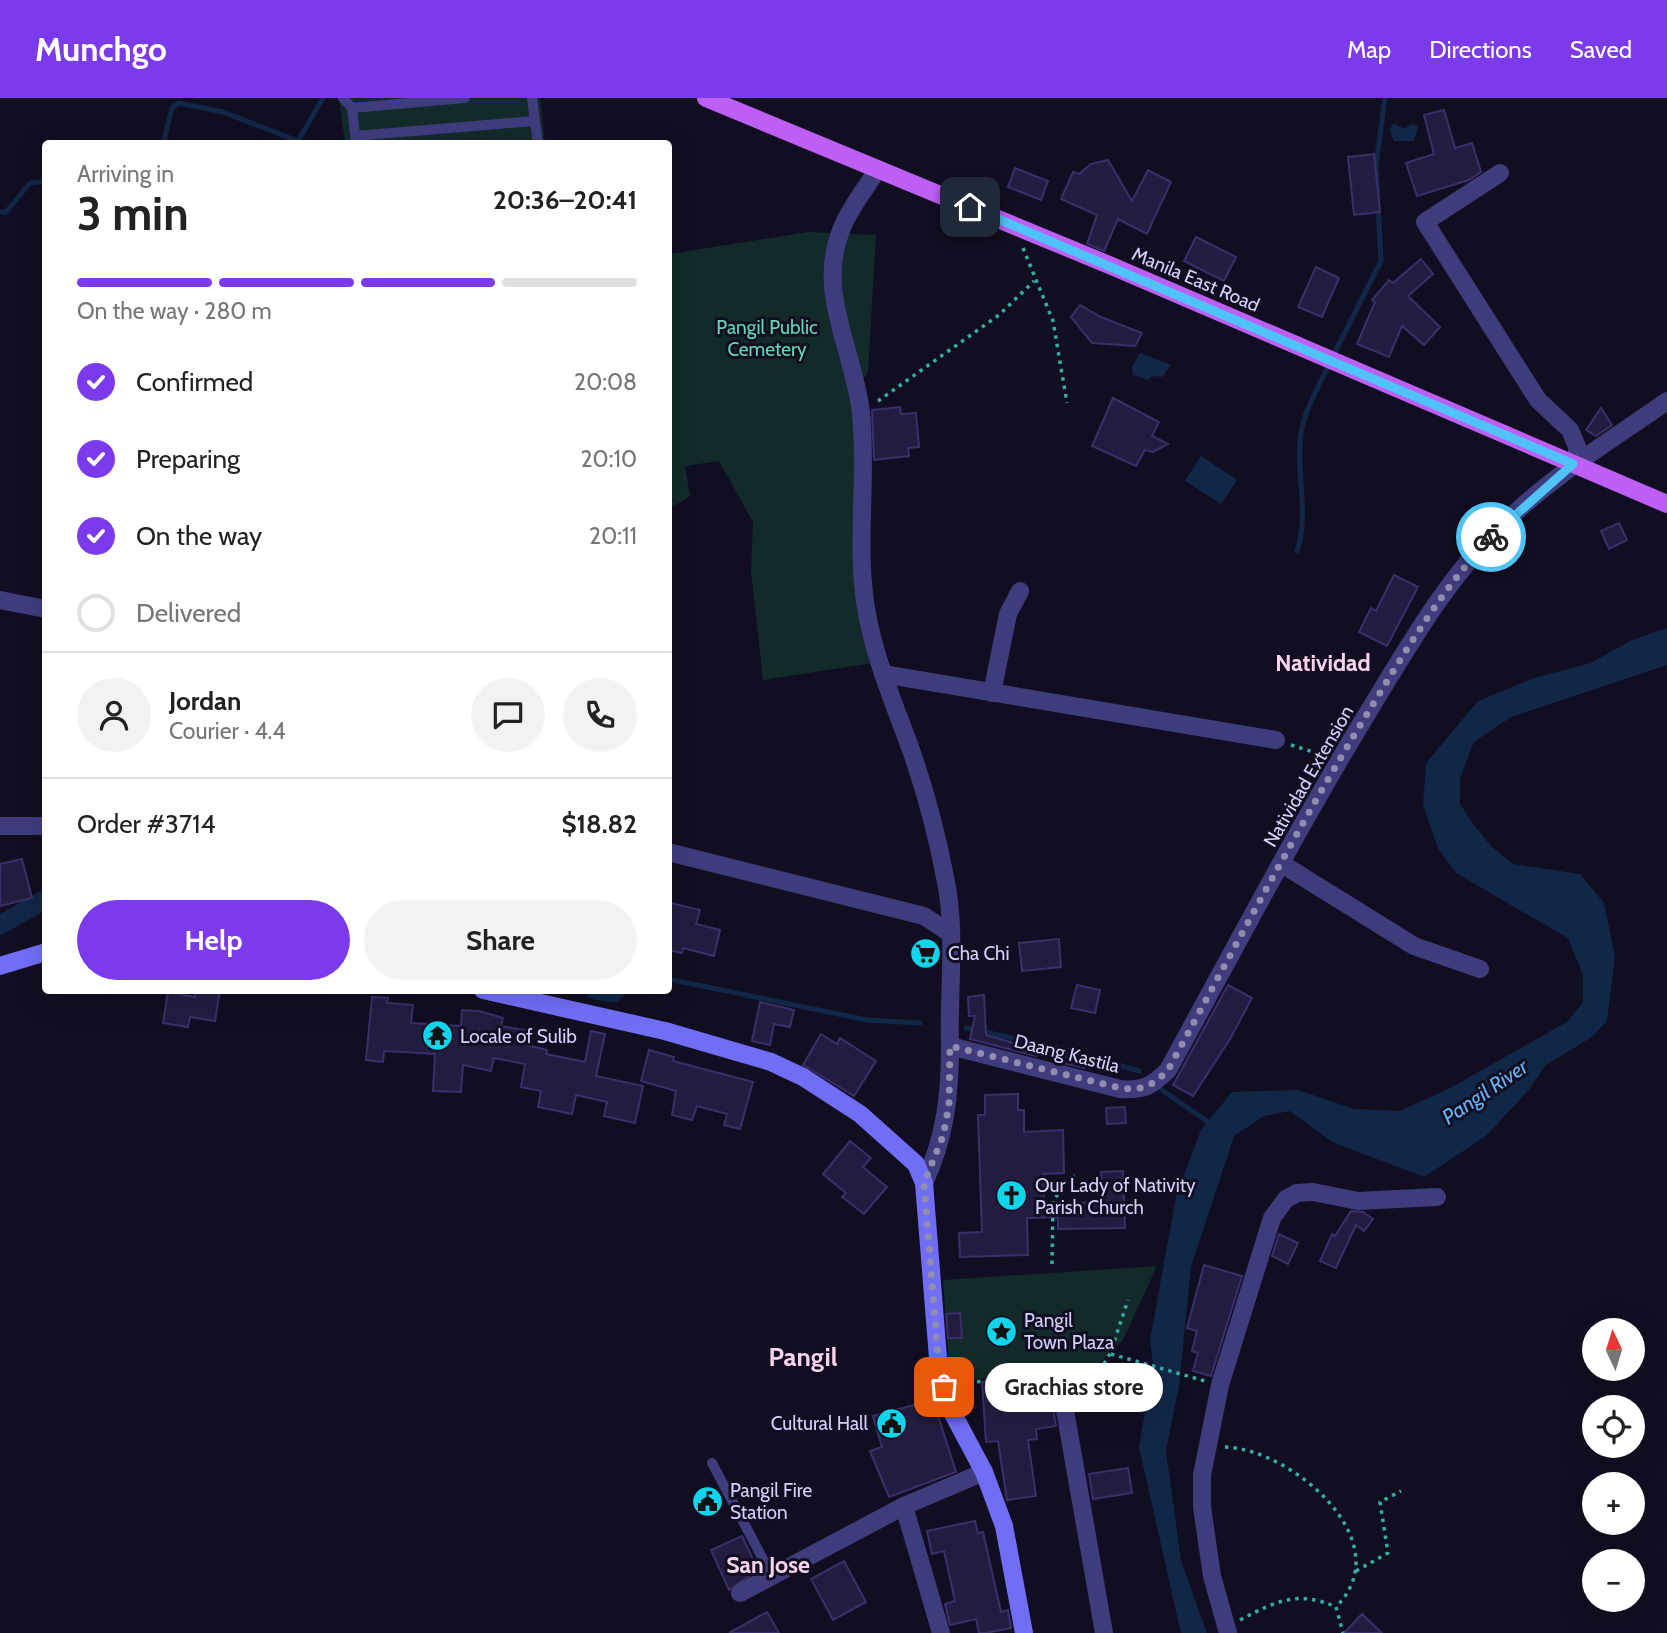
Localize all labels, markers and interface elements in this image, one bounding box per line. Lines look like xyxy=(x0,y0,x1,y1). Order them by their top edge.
text: Munchgo xyxy=(35,29,167,69)
text: Map xyxy=(1347,35,1391,64)
text: Directions xyxy=(1429,35,1532,64)
text: Saved xyxy=(1570,35,1632,64)
text: Arriving in xyxy=(77,160,174,188)
pin xyxy=(940,177,1000,237)
text: 20:36–20:41 xyxy=(493,184,637,216)
text: 3 min xyxy=(77,186,189,242)
icon: home xyxy=(951,188,989,226)
street label: Manila East Road xyxy=(1129,242,1263,317)
text: On the way · 280 m xyxy=(77,297,272,325)
park label: Pangil Public Cemetery xyxy=(716,316,818,361)
icon: check xyxy=(77,363,115,401)
text: Confirmed xyxy=(136,366,253,398)
text: 20:08 xyxy=(574,368,637,396)
icon: check xyxy=(77,440,115,478)
text: Preparing xyxy=(136,443,240,475)
text: 20:10 xyxy=(581,445,637,473)
courier xyxy=(1456,502,1526,572)
icon: check xyxy=(77,517,115,555)
icon: bike xyxy=(1472,518,1510,556)
text: On the way xyxy=(136,520,262,552)
text: 20:11 xyxy=(589,522,637,550)
text: Delivered xyxy=(136,597,241,629)
district label: Natividad xyxy=(1275,649,1371,677)
button: person xyxy=(77,678,151,752)
button: chat xyxy=(471,678,545,752)
button: phone xyxy=(563,678,637,752)
text: Jordan xyxy=(169,685,241,717)
street label: Natividad Extension xyxy=(1259,701,1358,851)
text: Courier · 4.4 xyxy=(169,717,286,745)
text: Order #3714 xyxy=(77,808,215,840)
text: $18.82 xyxy=(561,808,637,840)
button: Help xyxy=(77,900,350,980)
button: Share xyxy=(364,900,637,980)
supermarket icon: Cha Chi xyxy=(908,936,942,970)
place label: Cha Chi xyxy=(948,942,1009,965)
temple icon: Locale of Sulib xyxy=(420,1019,454,1053)
place label: Locale of Sulib xyxy=(460,1025,577,1048)
street label: Daang Kastila xyxy=(1012,1029,1122,1078)
water label: Pangil River xyxy=(1437,1053,1534,1129)
place label: Our Lady of Nativity Parish Church xyxy=(1035,1174,1196,1219)
church icon: Our Lady of Nativity Parish Church xyxy=(995,1179,1029,1213)
place label: Pangil Town Plaza xyxy=(1024,1309,1114,1354)
place icon: Pangil Town Plaza xyxy=(984,1314,1018,1348)
north arrow xyxy=(1582,1318,1645,1381)
map controls xyxy=(1582,1318,1645,1612)
district label: Pangil xyxy=(768,1341,838,1373)
pin xyxy=(914,1357,974,1417)
callout: Grachias store xyxy=(986,1362,1164,1412)
icon: bag xyxy=(925,1368,963,1406)
text: Grachias store xyxy=(1004,1373,1144,1401)
button: locate xyxy=(1582,1395,1645,1458)
public building icon: Cultural Hall xyxy=(874,1406,908,1440)
place label: Cultural Hall xyxy=(771,1412,869,1435)
button: + xyxy=(1582,1472,1645,1535)
place label: Pangil Fire Station xyxy=(730,1479,813,1524)
public building icon: Pangil Fire Station xyxy=(690,1484,724,1518)
button: − xyxy=(1582,1549,1645,1612)
district label: San Jose xyxy=(726,1551,810,1579)

